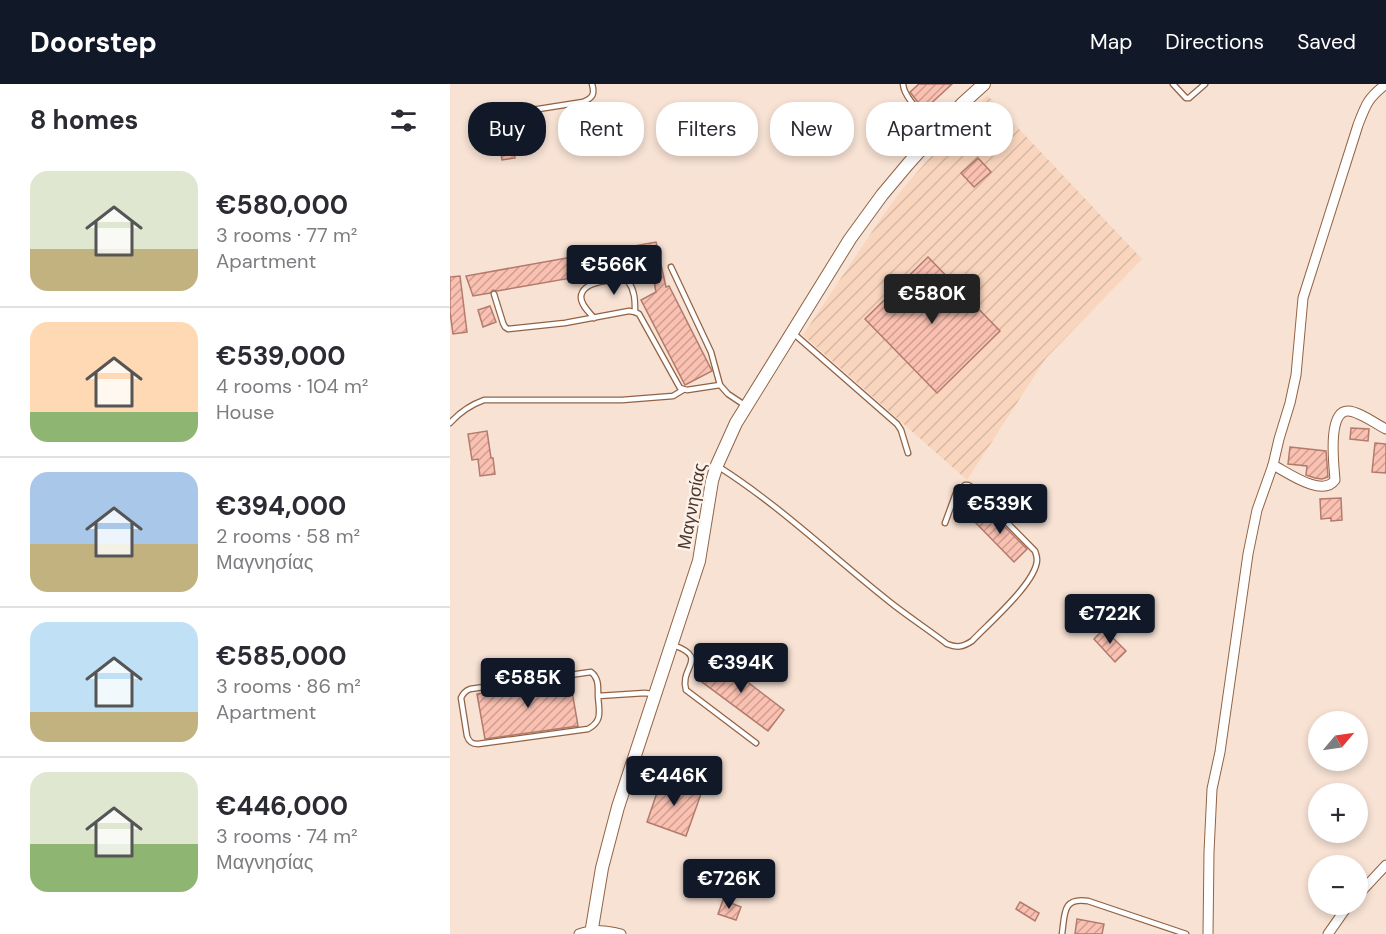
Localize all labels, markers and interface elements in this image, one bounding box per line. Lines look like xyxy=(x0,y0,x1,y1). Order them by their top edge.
text: Doorstep xyxy=(30,24,157,61)
text: Map xyxy=(1090,28,1132,56)
text: Directions xyxy=(1165,28,1264,56)
text: Saved xyxy=(1297,28,1356,56)
chip: Buy xyxy=(468,102,546,156)
chip: Rent xyxy=(558,102,644,156)
chip: Filters xyxy=(656,102,758,156)
chip: New xyxy=(770,102,854,156)
chip: Apartment xyxy=(866,102,1013,156)
text: 8 homes xyxy=(30,103,138,137)
icon: filters xyxy=(387,104,420,137)
text: €580,000 xyxy=(216,188,348,222)
icon: home xyxy=(78,195,150,267)
text: 3 rooms · 77 m² xyxy=(216,222,357,248)
pin: €566K xyxy=(572,245,656,296)
text: Apartment xyxy=(216,248,316,274)
text: €566K xyxy=(581,251,647,277)
pin: €580K xyxy=(890,274,974,325)
text: €580K xyxy=(898,280,966,306)
text: €539,000 xyxy=(216,339,346,373)
icon: home xyxy=(78,346,150,418)
text: 4 rooms · 104 m² xyxy=(216,373,368,399)
text: House xyxy=(216,399,274,425)
street label: Μαγνησίας xyxy=(672,460,712,551)
pin: €539K xyxy=(958,484,1042,535)
text: €394,000 xyxy=(216,489,346,523)
text: €539K xyxy=(967,490,1033,516)
icon: home xyxy=(78,496,150,568)
text: 2 rooms · 58 m² xyxy=(216,523,360,549)
text: Μαγνησίας xyxy=(216,549,313,575)
pin: €722K xyxy=(1068,594,1152,645)
text: €722K xyxy=(1079,600,1141,626)
text: €585,000 xyxy=(216,639,347,673)
pin: €394K xyxy=(699,643,783,694)
icon: home xyxy=(78,646,150,718)
text: €394K xyxy=(708,649,774,675)
pin: €585K xyxy=(486,658,570,709)
text: €585K xyxy=(495,664,561,690)
text: 3 rooms · 86 m² xyxy=(216,673,361,699)
text: Apartment xyxy=(216,699,316,725)
north arrow xyxy=(1308,711,1368,771)
map controls xyxy=(1308,711,1368,915)
pin: €446K xyxy=(632,756,716,807)
text: €446K xyxy=(640,762,708,788)
button: + xyxy=(1308,783,1368,843)
text: €446,000 xyxy=(216,789,348,823)
icon: home xyxy=(78,796,150,868)
text: 3 rooms · 74 m² xyxy=(216,823,358,849)
text: Μαγνησίας xyxy=(216,849,313,875)
button: − xyxy=(1308,855,1368,915)
pin: €726K xyxy=(687,859,771,910)
text: €726K xyxy=(697,865,761,891)

